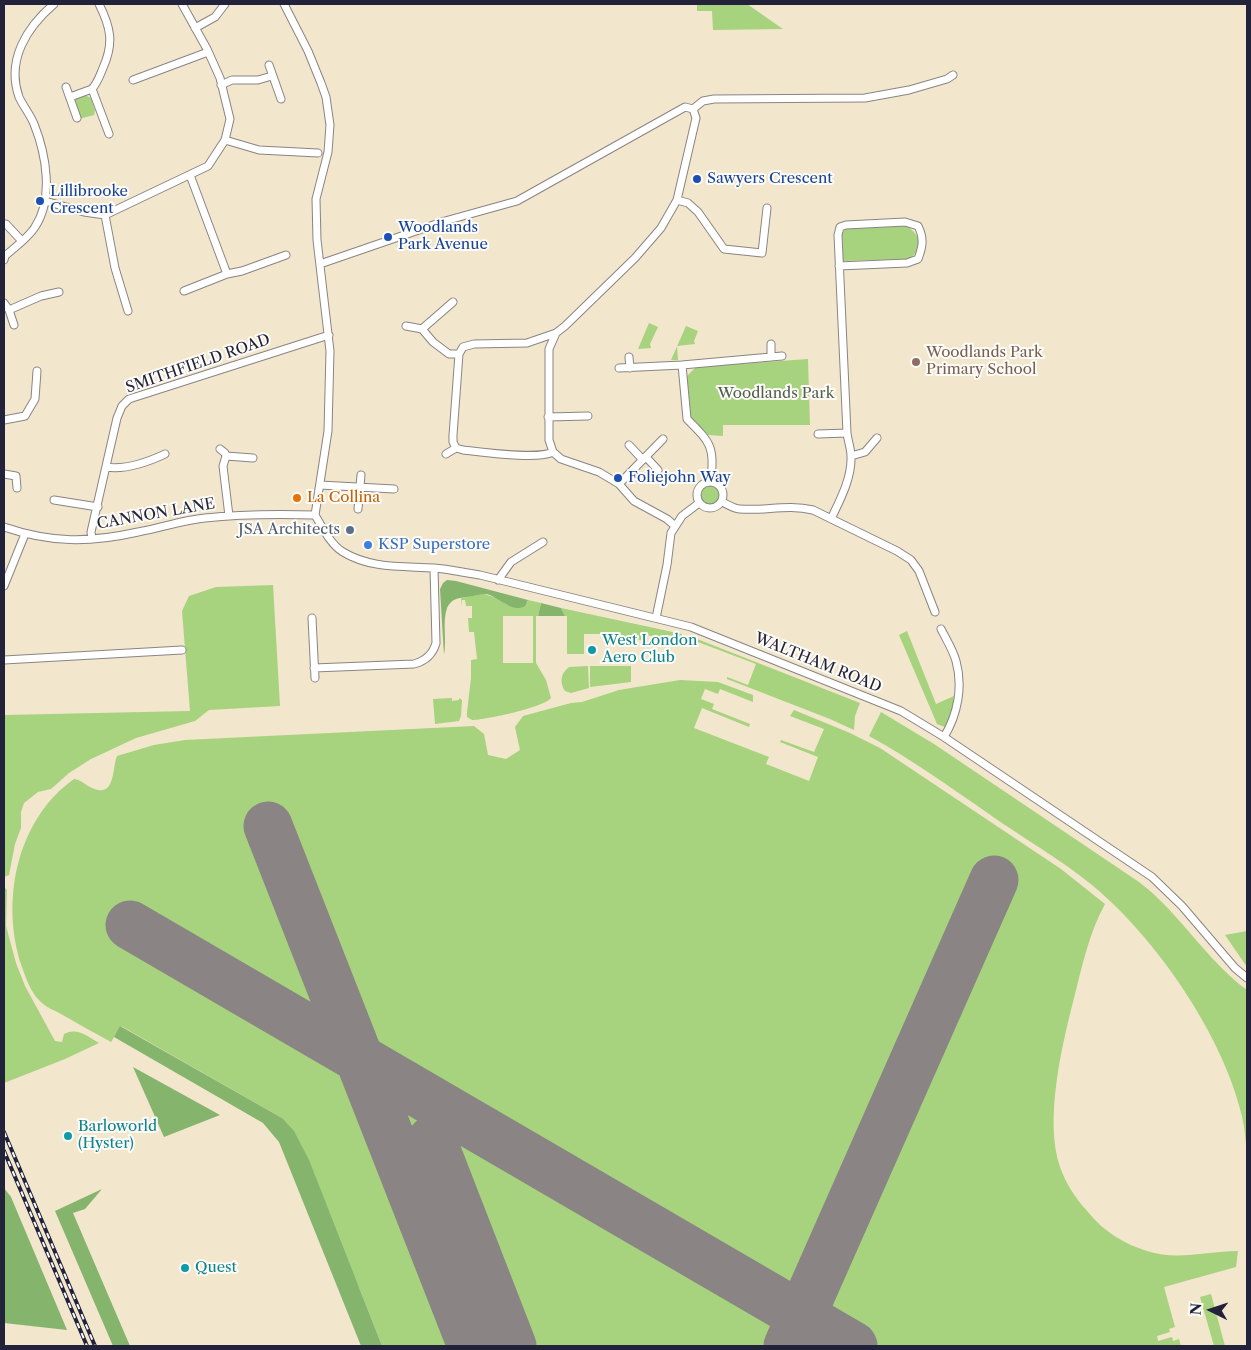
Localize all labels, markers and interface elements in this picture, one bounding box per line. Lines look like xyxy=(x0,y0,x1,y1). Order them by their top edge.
place label: Sawyers Crescent xyxy=(707,170,833,188)
marker: Sawyers Crescent xyxy=(691,173,703,185)
place label: Lillibrooke Crescent xyxy=(50,183,128,218)
marker: Lillibrooke Crescent xyxy=(34,195,46,207)
place label: Woodlands Park Avenue xyxy=(398,219,488,254)
marker: Woodlands Park Avenue xyxy=(382,231,394,243)
street label: SMITHFIELD ROAD xyxy=(123,331,273,397)
place label: Woodlands Park Primary School xyxy=(926,344,1043,379)
marker: Woodlands Park Primary School xyxy=(910,356,922,368)
park label: Woodlands Park xyxy=(718,385,834,403)
place label: Foliejohn Way xyxy=(628,469,731,487)
marker: Foliejohn Way xyxy=(612,472,624,484)
place label: La Collina xyxy=(307,489,380,507)
marker: La Collina xyxy=(291,492,303,504)
street label: CANNON LANE xyxy=(96,495,216,533)
place label: JSA Architects xyxy=(238,521,340,539)
marker: JSA Architects xyxy=(344,524,356,536)
place label: KSP Superstore xyxy=(378,536,490,554)
marker: KSP Superstore xyxy=(362,539,374,551)
street label: WALTHAM ROAD xyxy=(752,629,884,697)
place label: West London Aero Club xyxy=(602,632,697,667)
marker: West London Aero Club xyxy=(586,644,598,656)
place label: Barloworld (Hyster) xyxy=(78,1118,157,1153)
marker: Barloworld (Hyster) xyxy=(62,1130,74,1142)
place label: Quest xyxy=(195,1259,237,1277)
marker: Quest xyxy=(179,1262,191,1274)
north arrow xyxy=(1186,1285,1236,1335)
text: N xyxy=(1187,1302,1205,1316)

